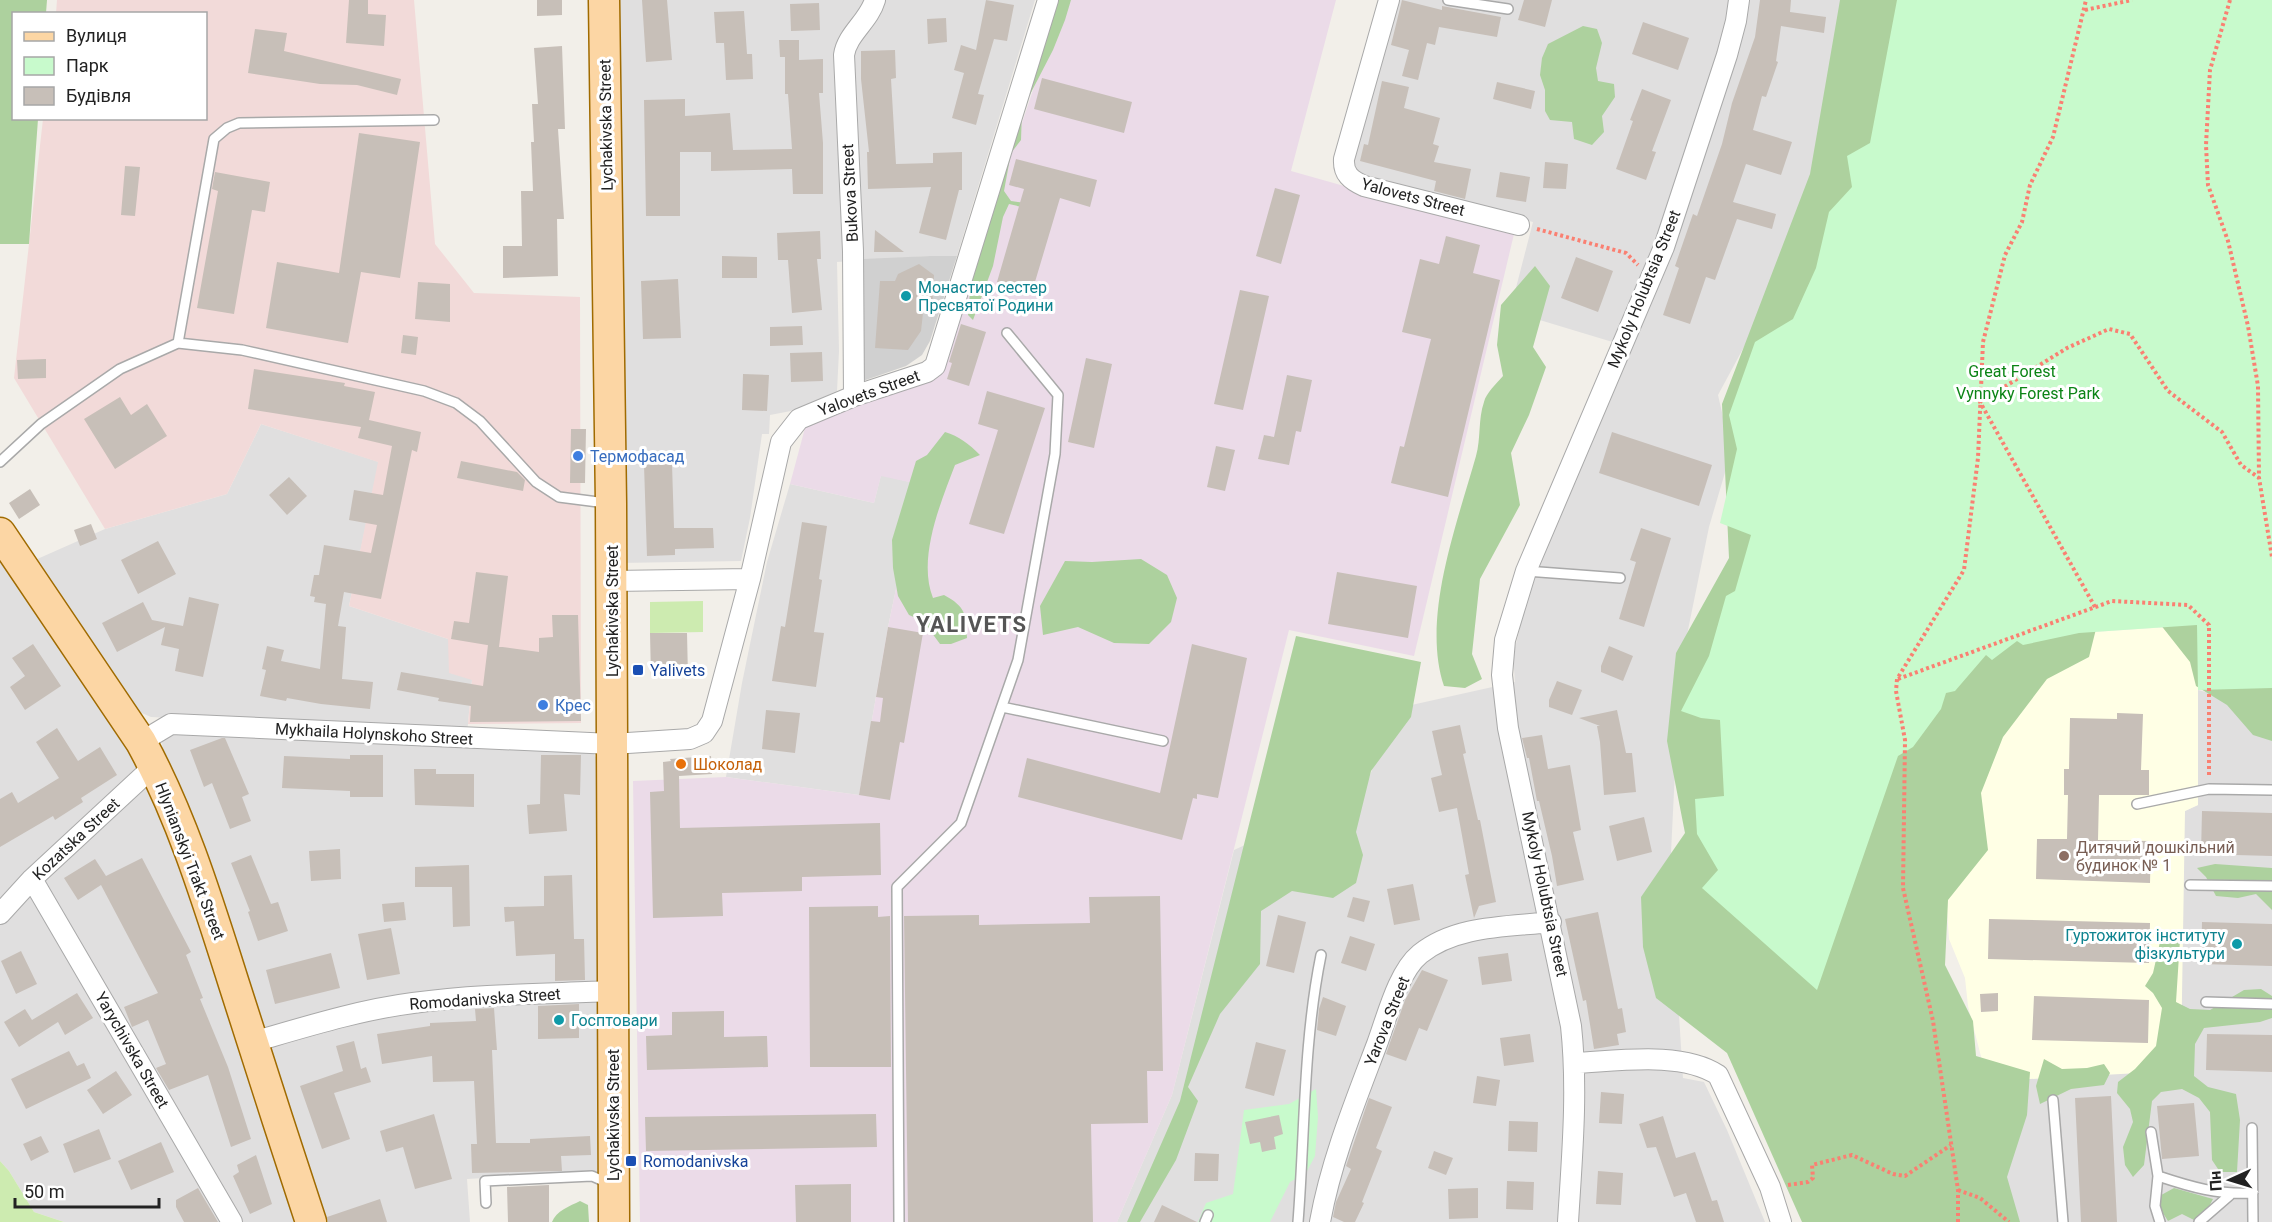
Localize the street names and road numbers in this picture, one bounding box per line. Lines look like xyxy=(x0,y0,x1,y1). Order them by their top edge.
street label: Lychakivska Street xyxy=(595,59,617,191)
street label: Bukova Street xyxy=(838,143,862,243)
street label: Yalovets Street xyxy=(1359,174,1467,220)
street label: Mykoly Holubtsia Street xyxy=(1604,207,1684,371)
street label: Yalovets Street xyxy=(816,366,922,420)
street label: Lychakivska Street xyxy=(603,545,622,677)
street label: Mykhaila Holynskoho Street xyxy=(275,719,473,749)
street label: Hlynianskyi Trakt Street xyxy=(151,780,229,942)
street label: Kozatska Street xyxy=(29,794,123,884)
street label: Mykoly Holubtsia Street xyxy=(1518,810,1572,978)
street label: Yarova Street xyxy=(1360,974,1414,1068)
street label: Romodanivska Street xyxy=(409,984,561,1014)
street label: Yarychivska Street xyxy=(91,989,173,1111)
street label: Lychakivska Street xyxy=(604,1049,623,1181)

